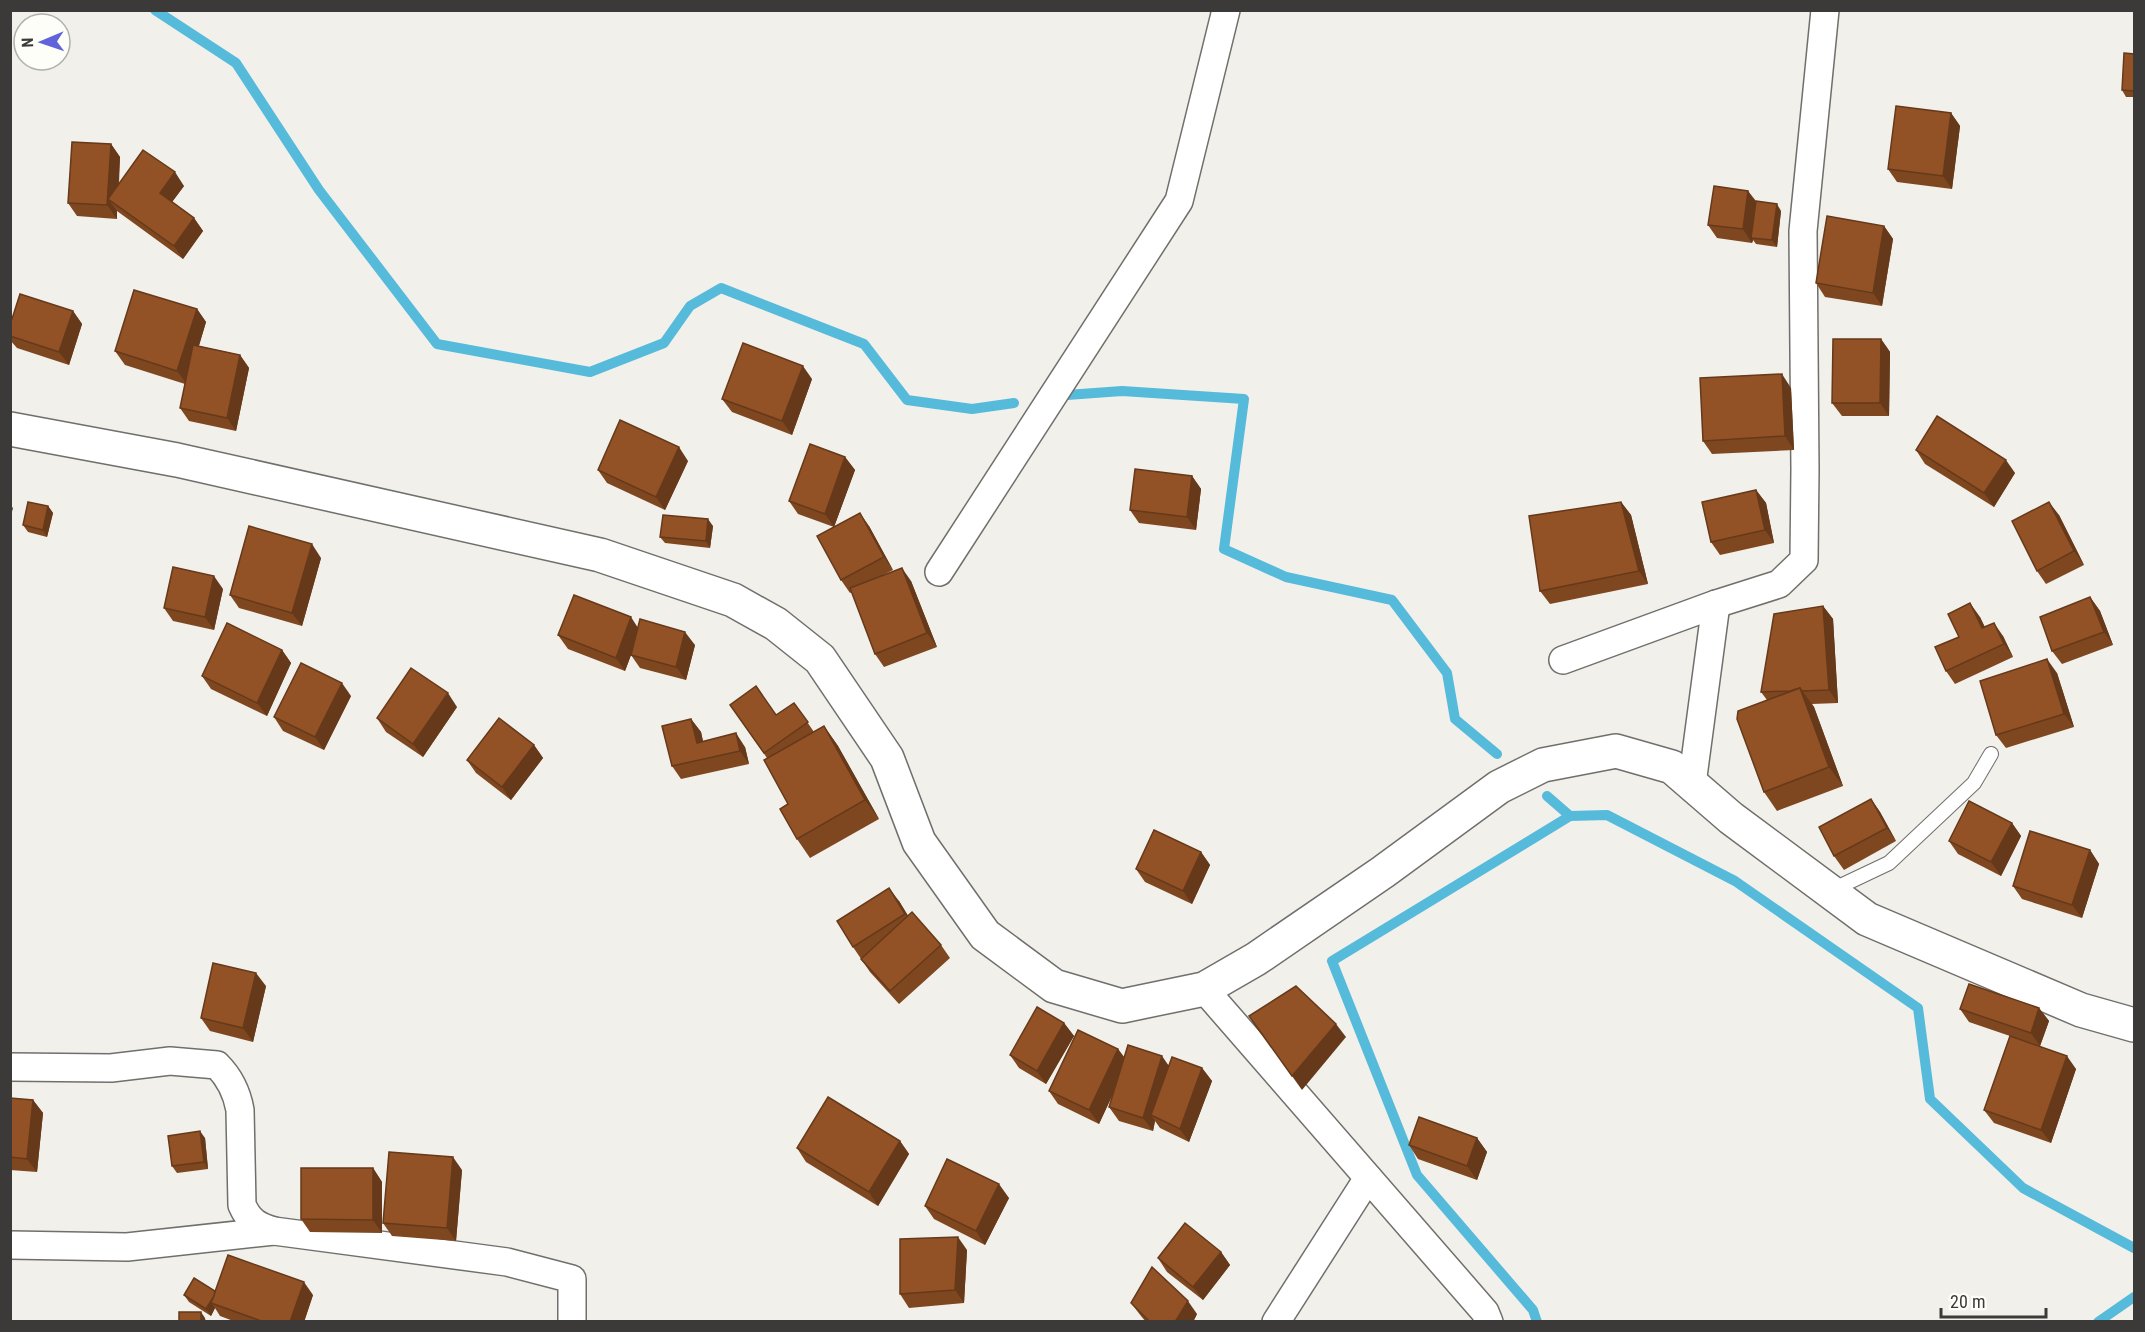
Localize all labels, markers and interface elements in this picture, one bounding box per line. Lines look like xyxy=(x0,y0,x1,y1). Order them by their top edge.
north arrow xyxy=(12,12,72,72)
text: N xyxy=(18,37,37,48)
scale bar xyxy=(1941,1281,2046,1319)
text: 20 m xyxy=(1950,1291,1985,1312)

